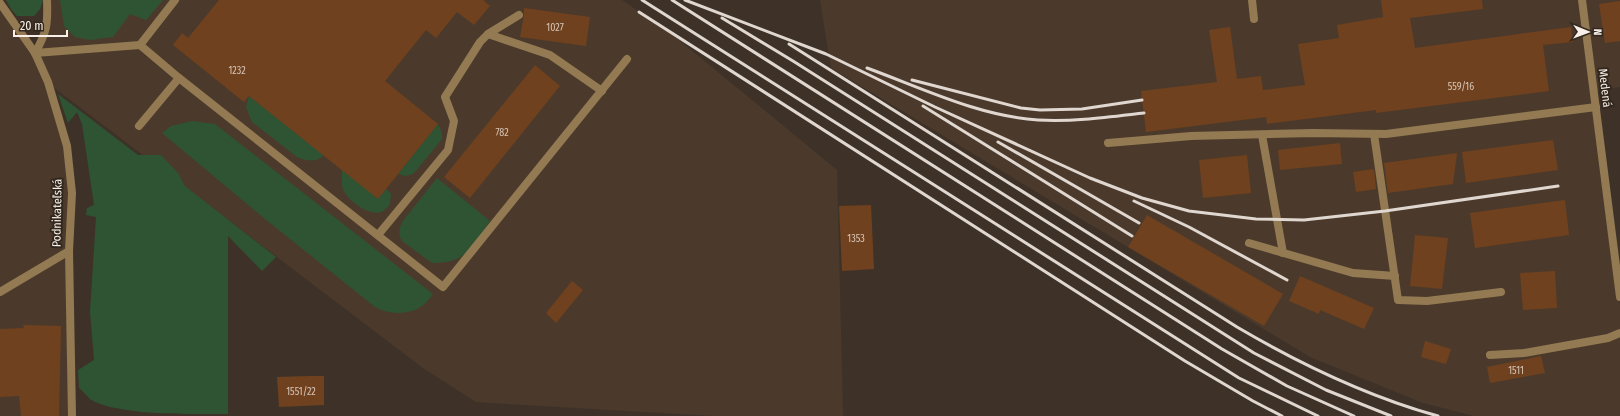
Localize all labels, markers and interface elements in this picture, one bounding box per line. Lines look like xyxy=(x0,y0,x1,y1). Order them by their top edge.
scale bar xyxy=(14,12,67,38)
north arrow xyxy=(1568,12,1608,52)
text: 20 m xyxy=(20,19,44,33)
house number: 1027 xyxy=(546,22,564,34)
text: N xyxy=(1591,29,1604,36)
house number: 1232 xyxy=(228,65,246,77)
street label: Medená xyxy=(1596,68,1614,108)
house number: 559/16 xyxy=(1448,81,1474,93)
house number: 782 xyxy=(495,127,509,139)
street label: Podnikateľská xyxy=(49,178,65,247)
house number: 1353 xyxy=(847,233,865,245)
house number: 1511 xyxy=(1508,365,1524,377)
house number: 1551/22 xyxy=(286,386,316,398)

